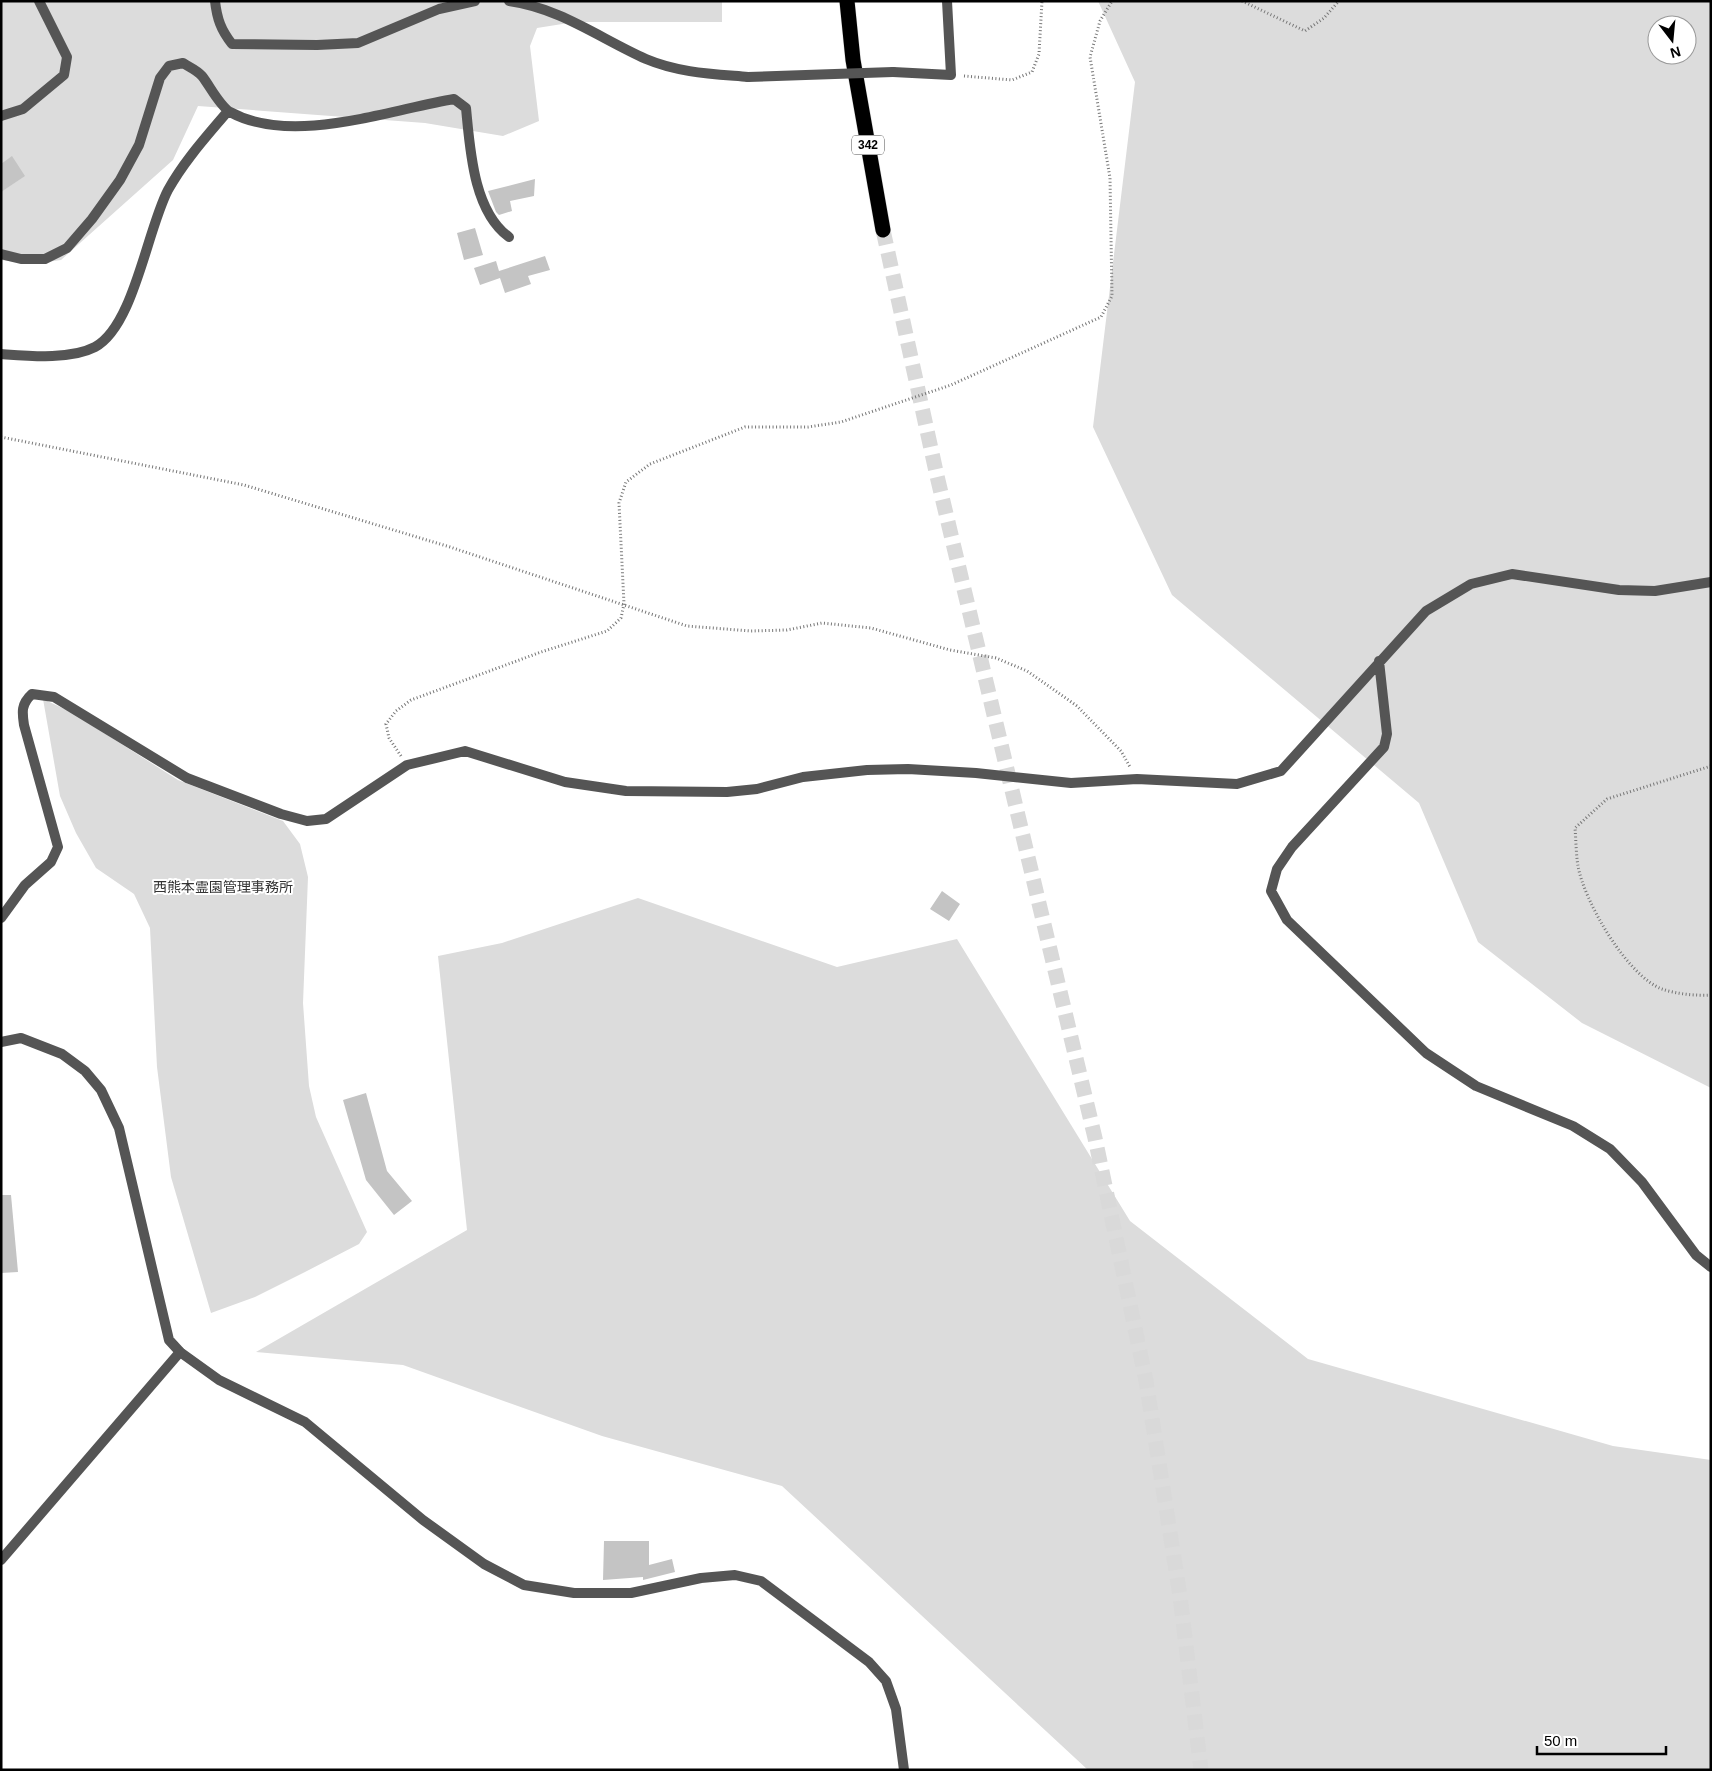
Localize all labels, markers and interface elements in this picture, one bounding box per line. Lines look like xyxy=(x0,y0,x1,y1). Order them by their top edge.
north arrow xyxy=(1647,15,1697,65)
text: N xyxy=(1669,43,1683,62)
road number: 342 xyxy=(852,136,884,154)
park label: 西熊本霊園管理事務所 xyxy=(153,879,293,895)
scale bar xyxy=(1537,1724,1666,1756)
text: 50 m xyxy=(1544,1732,1577,1749)

